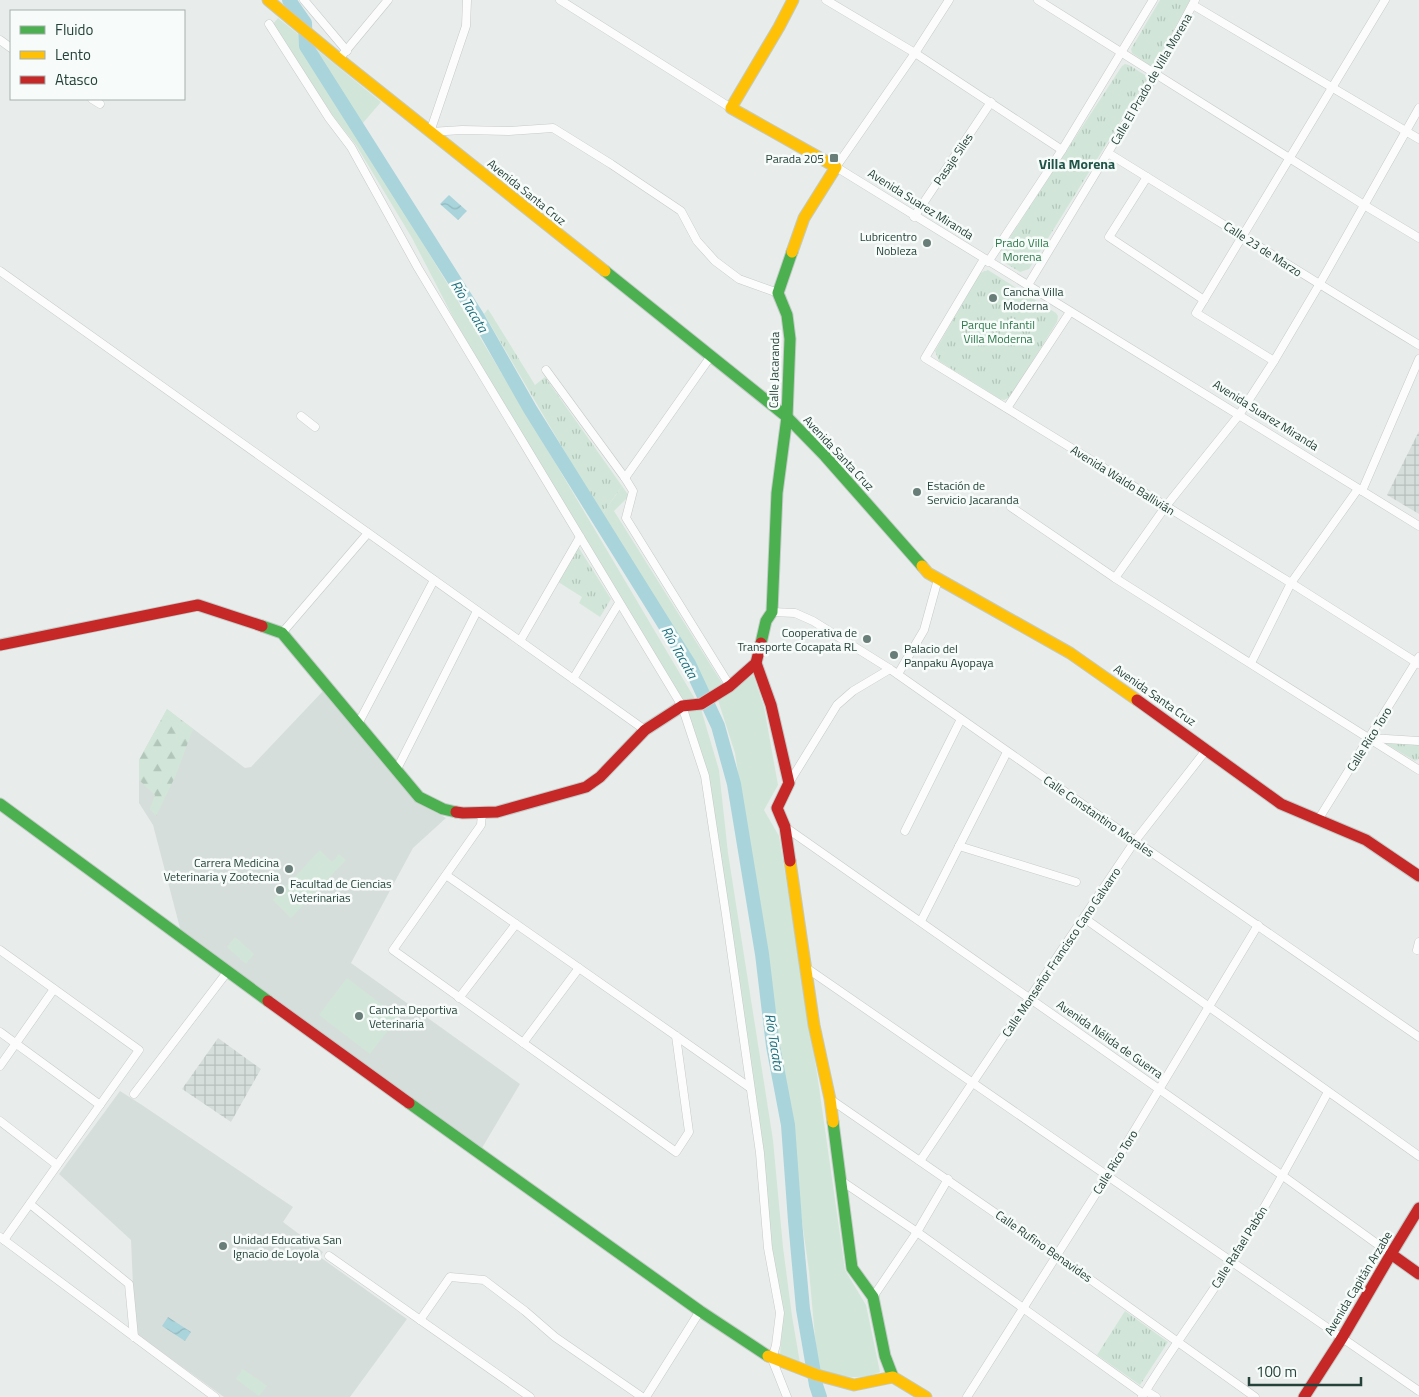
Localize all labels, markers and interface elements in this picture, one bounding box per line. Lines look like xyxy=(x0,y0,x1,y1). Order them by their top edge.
legend xyxy=(10,10,185,100)
street label: Calle El Prado de Villa Morena xyxy=(1105,10,1197,148)
text: Fluido xyxy=(55,18,94,41)
text: Lento xyxy=(55,43,91,66)
text: Atasco xyxy=(55,68,98,91)
street label: Pasaje Siles xyxy=(928,129,978,189)
place label: Parada 205 xyxy=(766,149,824,168)
marker: Parada 205 xyxy=(828,152,840,164)
district label: Villa Morena xyxy=(1039,153,1115,174)
street label: Avenida Santa Cruz xyxy=(483,154,571,230)
street label: Avenida Suarez Miranda xyxy=(864,164,978,244)
street label: Calle 23 de Marzo xyxy=(1220,217,1306,281)
place label: Lubricentro Nobleza xyxy=(860,227,917,260)
park label: Prado Villa Morena xyxy=(995,233,1049,266)
marker: Lubricentro Nobleza xyxy=(921,237,933,249)
water label: Río Tacata xyxy=(446,276,494,337)
place label: Cancha Villa Moderna xyxy=(1003,282,1063,315)
marker: Cancha Villa Moderna xyxy=(987,292,999,304)
park label: Parque Infantil Villa Moderna xyxy=(961,315,1035,348)
street label: Calle Jacaranda xyxy=(764,332,784,408)
street label: Avenida Suarez Miranda xyxy=(1209,375,1323,455)
street label: Avenida Santa Cruz xyxy=(799,411,879,495)
street label: Avenida Waldo Ballivián xyxy=(1067,440,1179,520)
place label: Estación de Servicio Jacaranda xyxy=(927,476,1019,509)
marker: Estación de Servicio Jacaranda xyxy=(911,486,923,498)
water label: Río Tacata xyxy=(657,622,704,683)
place label: Cooperativa de Transporte Cocapata RL xyxy=(737,623,857,656)
marker: Cooperativa de Transporte Cocapata RL xyxy=(861,633,873,645)
place label: Palacio del Panpaku Ayopaya xyxy=(904,639,994,672)
marker: Palacio del Panpaku Ayopaya xyxy=(888,649,900,661)
street label: Avenida Santa Cruz xyxy=(1110,659,1200,731)
street label: Calle Rico Toro xyxy=(1342,703,1396,775)
street label: Calle Constantino Morales xyxy=(1040,771,1159,862)
place label: Carrera Medicina Veterinaria y Zootecnia xyxy=(163,853,279,886)
marker: Carrera Medicina Veterinaria y Zootecnia xyxy=(283,863,295,875)
street label: Calle Monseñor Francisco Cano Galvarro xyxy=(997,863,1125,1041)
place label: Facultad de Ciencias Veterinarias xyxy=(290,874,392,907)
marker: Facultad de Ciencias Veterinarias xyxy=(274,884,286,896)
street label: Avenida Nélida de Guerra xyxy=(1053,995,1167,1083)
place label: Cancha Deportiva Veterinaria xyxy=(369,1000,457,1033)
marker: Cancha Deportiva Veterinaria xyxy=(353,1010,365,1022)
water label: Río Tacata xyxy=(760,1012,790,1073)
street label: Calle Rico Toro xyxy=(1088,1126,1142,1198)
street label: Calle Rafael Pabón xyxy=(1206,1202,1272,1292)
street label: Calle Rufino Benavides xyxy=(992,1205,1097,1287)
street label: Avenida Capitán Arzabe xyxy=(1319,1227,1397,1339)
place label: Unidad Educativa San Ignacio de Loyola xyxy=(233,1230,342,1263)
marker: Unidad Educativa San Ignacio de Loyola xyxy=(217,1240,229,1252)
scale bar xyxy=(1249,1354,1362,1386)
text: 100 m xyxy=(1256,1360,1297,1383)

